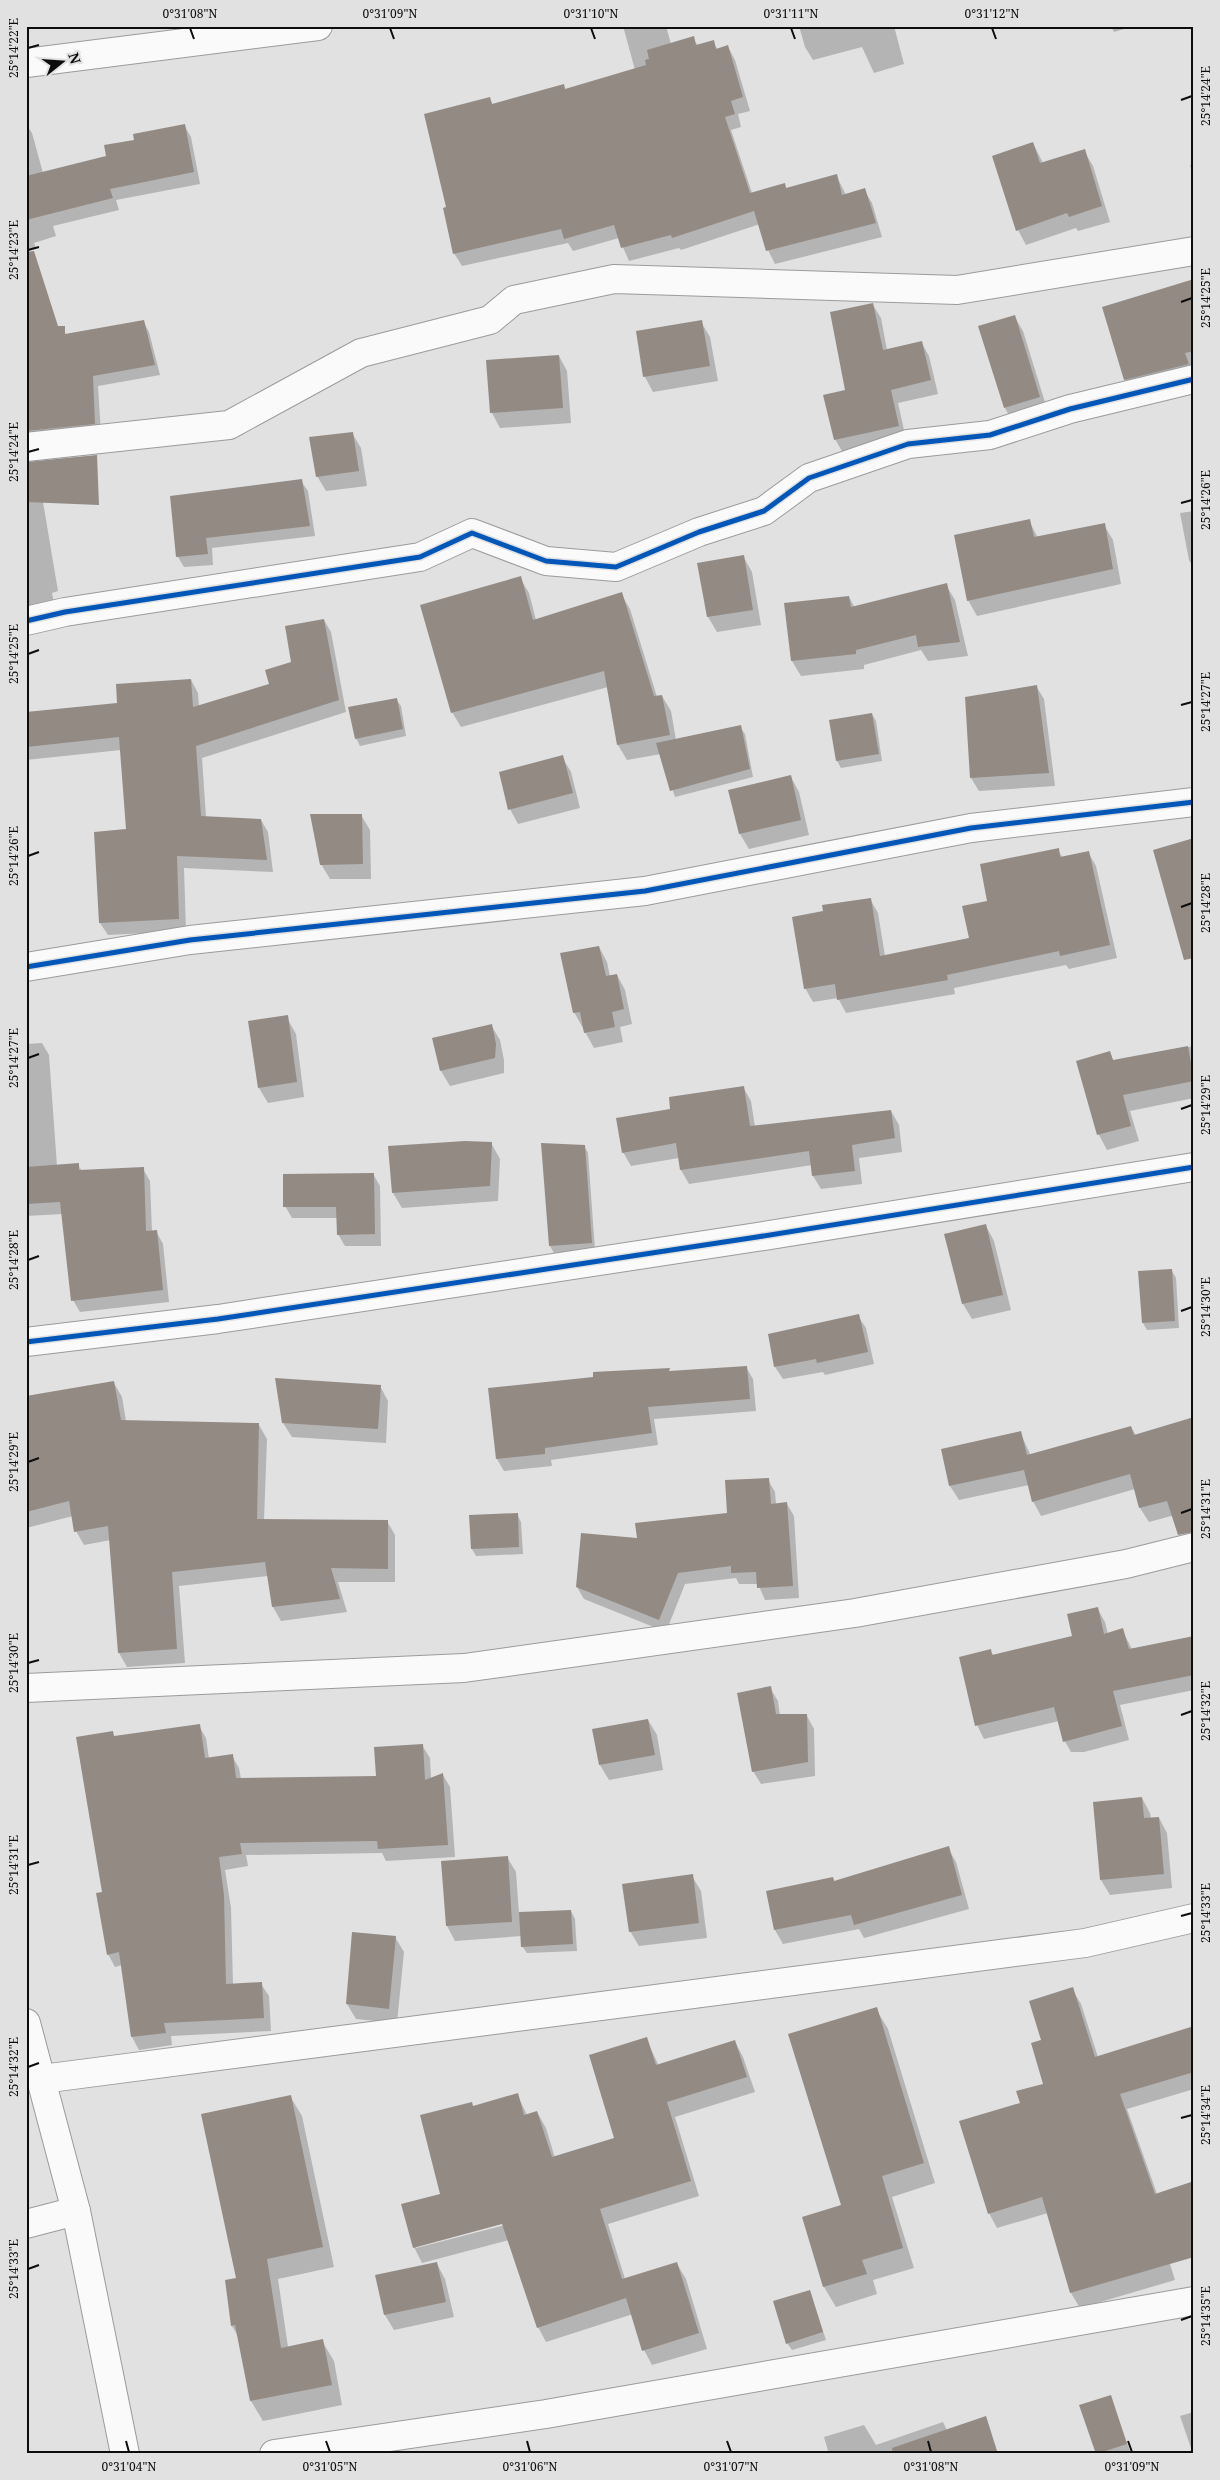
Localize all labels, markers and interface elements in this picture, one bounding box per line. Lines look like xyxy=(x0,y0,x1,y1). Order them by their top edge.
text: 0°31'08"N xyxy=(162,5,218,22)
text: 0°31'09"N xyxy=(362,5,418,22)
text: 0°31'10"N xyxy=(563,5,619,22)
text: 0°31'11"N xyxy=(763,5,819,22)
text: 0°31'12"N xyxy=(964,5,1020,22)
text: 25°14'22"E xyxy=(5,18,22,78)
north arrow xyxy=(38,38,88,88)
text: N xyxy=(64,50,86,66)
text: 25°14'24"E xyxy=(1197,66,1214,126)
text: 25°14'23"E xyxy=(5,220,22,280)
text: 25°14'25"E xyxy=(1197,268,1214,328)
text: 25°14'24"E xyxy=(5,422,22,482)
text: 25°14'26"E xyxy=(1197,470,1214,530)
text: 25°14'25"E xyxy=(5,624,22,684)
text: 25°14'27"E xyxy=(1197,672,1214,732)
text: 25°14'26"E xyxy=(5,826,22,886)
text: 25°14'28"E xyxy=(1197,873,1214,933)
text: 25°14'27"E xyxy=(5,1028,22,1088)
text: 25°14'29"E xyxy=(1197,1075,1214,1135)
text: 25°14'28"E xyxy=(5,1230,22,1290)
text: 25°14'30"E xyxy=(1197,1277,1214,1337)
text: 25°14'29"E xyxy=(5,1432,22,1492)
text: 25°14'31"E xyxy=(1197,1479,1214,1539)
text: 25°14'30"E xyxy=(5,1633,22,1693)
text: 25°14'32"E xyxy=(1197,1681,1214,1741)
text: 25°14'31"E xyxy=(5,1835,22,1895)
text: 25°14'33"E xyxy=(1197,1883,1214,1943)
text: 25°14'32"E xyxy=(5,2037,22,2097)
text: 25°14'34"E xyxy=(1197,2085,1214,2145)
text: 25°14'33"E xyxy=(5,2239,22,2299)
text: 25°14'35"E xyxy=(1197,2286,1214,2346)
text: 0°31'04"N xyxy=(101,2458,157,2475)
text: 0°31'05"N xyxy=(302,2458,358,2475)
text: 0°31'06"N xyxy=(502,2458,558,2475)
text: 0°31'07"N xyxy=(703,2458,759,2475)
text: 0°31'08"N xyxy=(903,2458,959,2475)
text: 0°31'09"N xyxy=(1104,2458,1160,2475)

